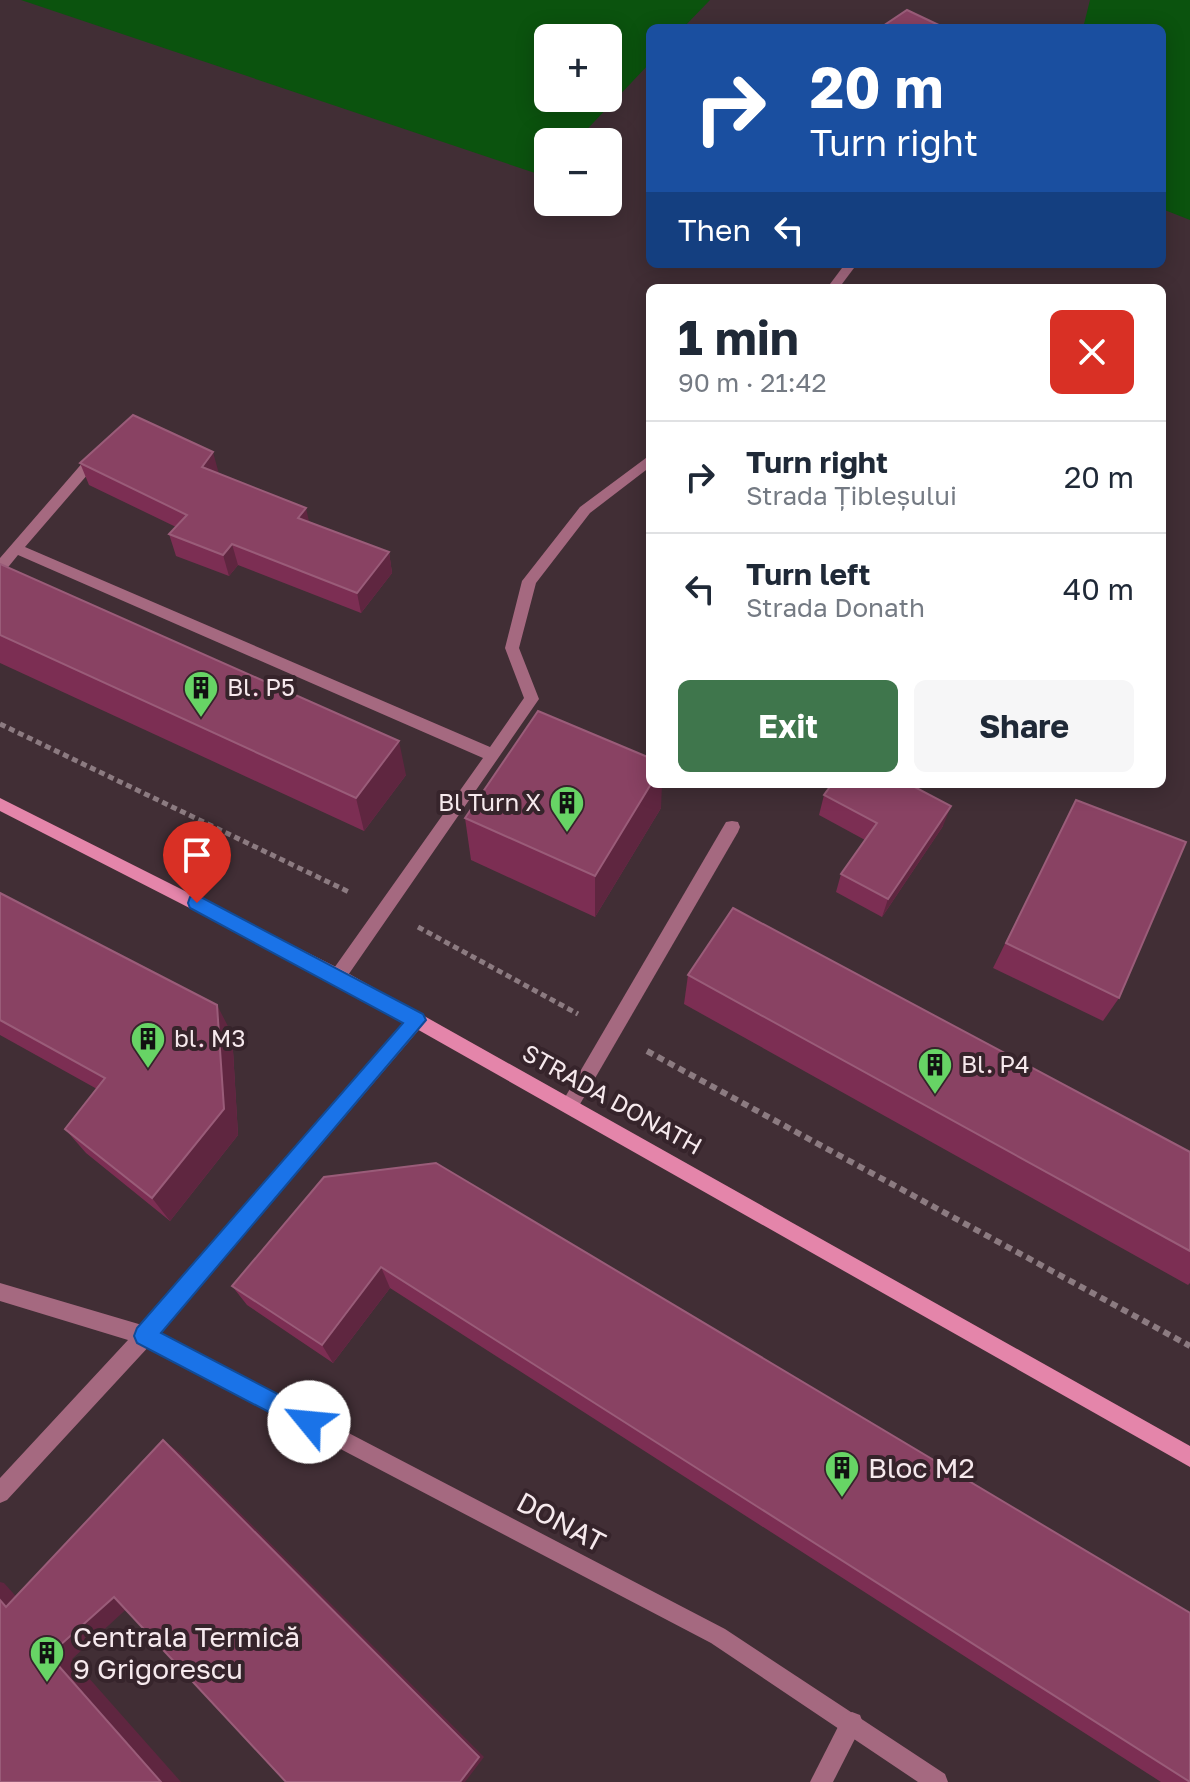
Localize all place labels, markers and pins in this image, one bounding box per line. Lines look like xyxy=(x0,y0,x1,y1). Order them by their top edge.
building icon: Bl. P5 xyxy=(182,669,220,719)
place label: Bl. P5 xyxy=(227,672,295,701)
building icon: Bl Turn X xyxy=(548,784,586,834)
place label: Bl Turn X xyxy=(438,787,541,816)
pin xyxy=(163,821,231,903)
building icon: bl. M3 xyxy=(129,1020,167,1070)
place label: bl. M3 xyxy=(174,1023,246,1052)
building icon: Bl. P4 xyxy=(916,1046,954,1096)
place label: Bl. P4 xyxy=(961,1049,1030,1078)
building icon: Bloc M2 xyxy=(823,1449,861,1499)
place label: Bloc M2 xyxy=(868,1451,975,1484)
place label: Centrala Termică 9 Grigorescu xyxy=(73,1620,300,1685)
building icon: Centrala Termică 9 Grigorescu xyxy=(28,1634,66,1684)

